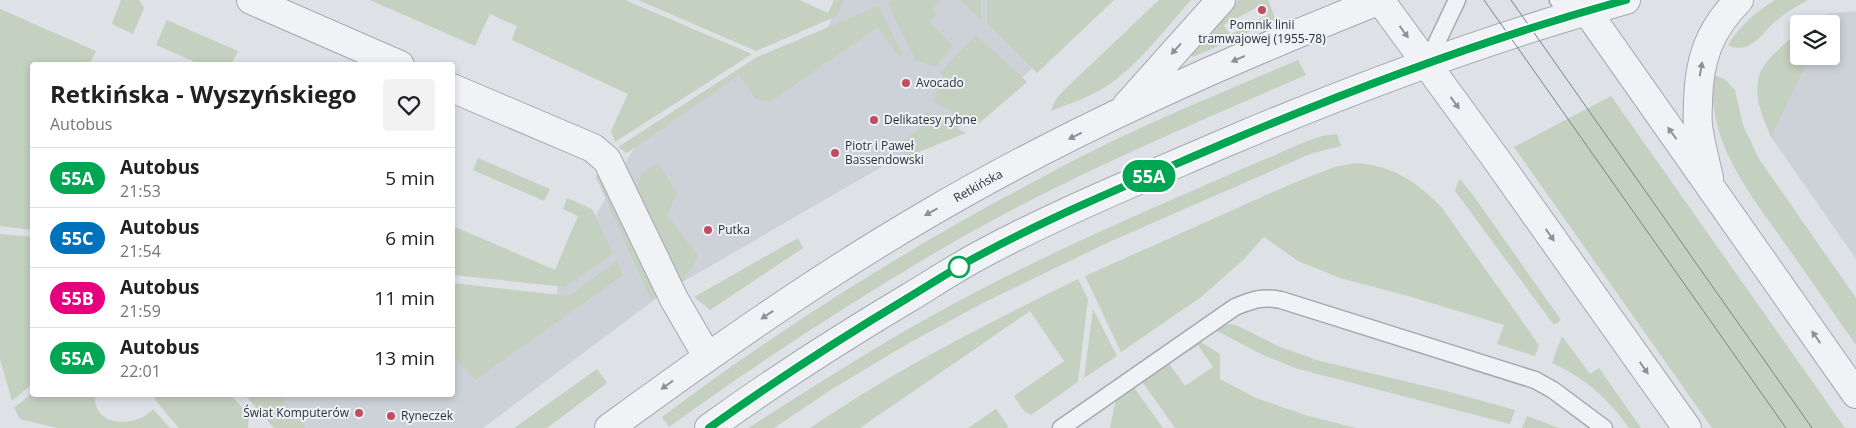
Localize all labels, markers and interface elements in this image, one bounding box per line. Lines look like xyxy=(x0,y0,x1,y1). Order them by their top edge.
marker: Pomnik linii tramwajowej (1955-78) xyxy=(1256,4,1268,16)
map controls xyxy=(1790,15,1840,65)
button: layers xyxy=(1790,15,1840,65)
place label: Pomnik linii tramwajowej (1955-78) xyxy=(1198,16,1326,47)
one-way arrow xyxy=(1398,25,1409,38)
one-way arrow xyxy=(1171,43,1182,56)
one-way arrow xyxy=(1231,56,1245,64)
one-way arrow xyxy=(1697,61,1705,77)
place label: Avocado xyxy=(916,74,964,91)
text: Retkińska - Wyszyńskiego xyxy=(50,77,357,110)
marker: Avocado xyxy=(900,77,912,89)
button: heart xyxy=(383,79,435,131)
one-way arrow xyxy=(1450,96,1460,110)
place label: Delikatesy rybne xyxy=(884,111,977,128)
text: Autobus xyxy=(50,113,112,135)
marker: Delikatesy rybne xyxy=(868,114,880,126)
one-way arrow xyxy=(1667,126,1677,140)
one-way arrow xyxy=(1068,132,1082,140)
place label: Piotr i Paweł Bassendowski xyxy=(845,137,924,168)
marker: Piotr i Paweł Bassendowski xyxy=(829,147,841,159)
text: Autobus xyxy=(120,154,200,180)
line badge: 55A xyxy=(1120,160,1178,192)
text: 55A xyxy=(1132,164,1166,188)
text: 5 min xyxy=(385,165,435,191)
street label: Retkińska xyxy=(950,165,1005,206)
text: 55A xyxy=(61,166,94,190)
text: 21:53 xyxy=(120,180,161,202)
one-way arrow xyxy=(925,207,938,216)
text: Autobus xyxy=(120,214,200,240)
place label: Putka xyxy=(718,221,750,238)
marker: Putka xyxy=(702,224,714,236)
text: 6 min xyxy=(385,225,435,251)
text: 55C xyxy=(61,226,94,250)
one-way arrow xyxy=(1545,228,1555,242)
text: 21:54 xyxy=(120,240,161,262)
unlabelled marker xyxy=(948,256,970,278)
text: Autobus xyxy=(120,274,200,300)
text: 11 min xyxy=(374,285,435,311)
text: 55B xyxy=(61,286,94,310)
text: 21:59 xyxy=(120,300,161,322)
one-way arrow xyxy=(760,310,773,320)
one-way arrow xyxy=(1811,330,1821,344)
text: Autobus xyxy=(120,334,200,360)
text: 13 min xyxy=(374,345,435,371)
text: 55A xyxy=(61,346,94,370)
text: 22:01 xyxy=(120,360,161,382)
one-way arrow xyxy=(1639,361,1649,374)
one-way arrow xyxy=(661,380,674,390)
place label: Świat Komputerów xyxy=(243,404,350,421)
marker: Świat Komputerów xyxy=(353,407,365,419)
place label: Ryneczek xyxy=(401,407,454,424)
marker: Ryneczek xyxy=(385,410,397,422)

